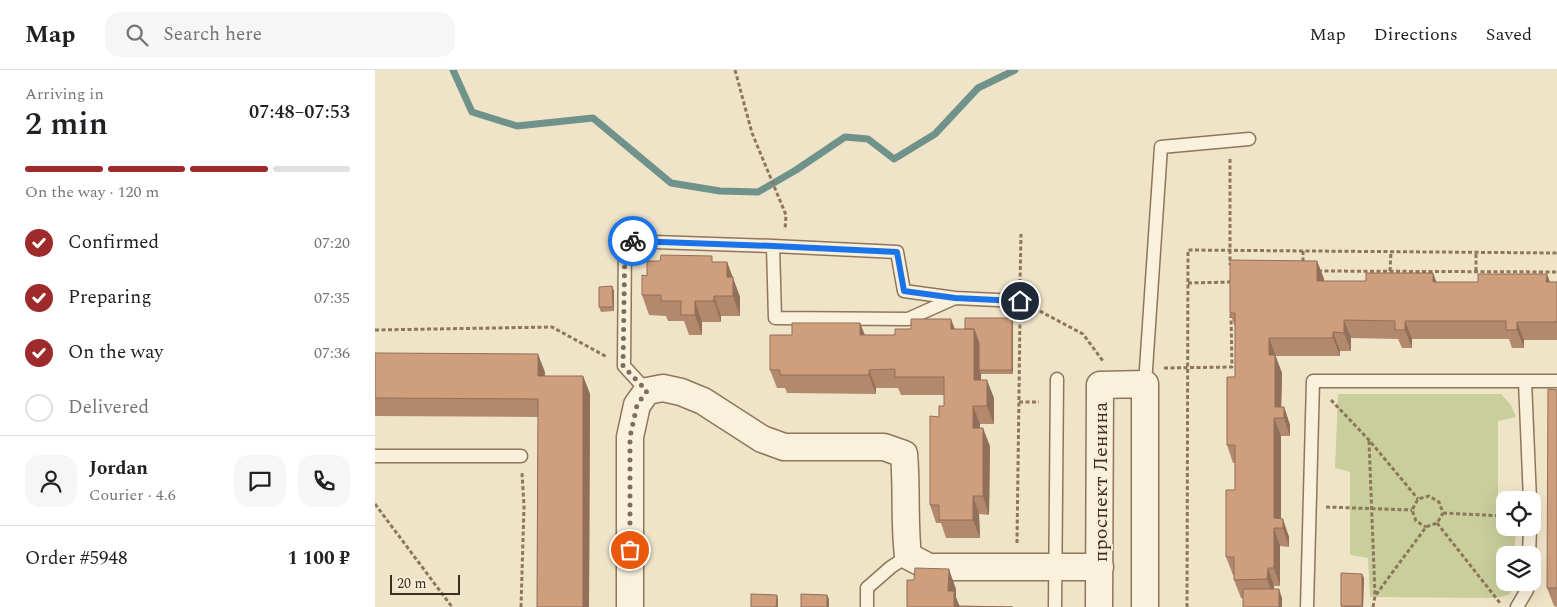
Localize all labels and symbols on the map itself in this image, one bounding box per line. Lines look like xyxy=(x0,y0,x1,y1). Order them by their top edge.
courier xyxy=(608,216,658,266)
pin xyxy=(999,280,1041,322)
street label: проспект Ленина xyxy=(1086,402,1116,562)
pin xyxy=(609,529,651,571)
scale bar xyxy=(390,572,460,595)

